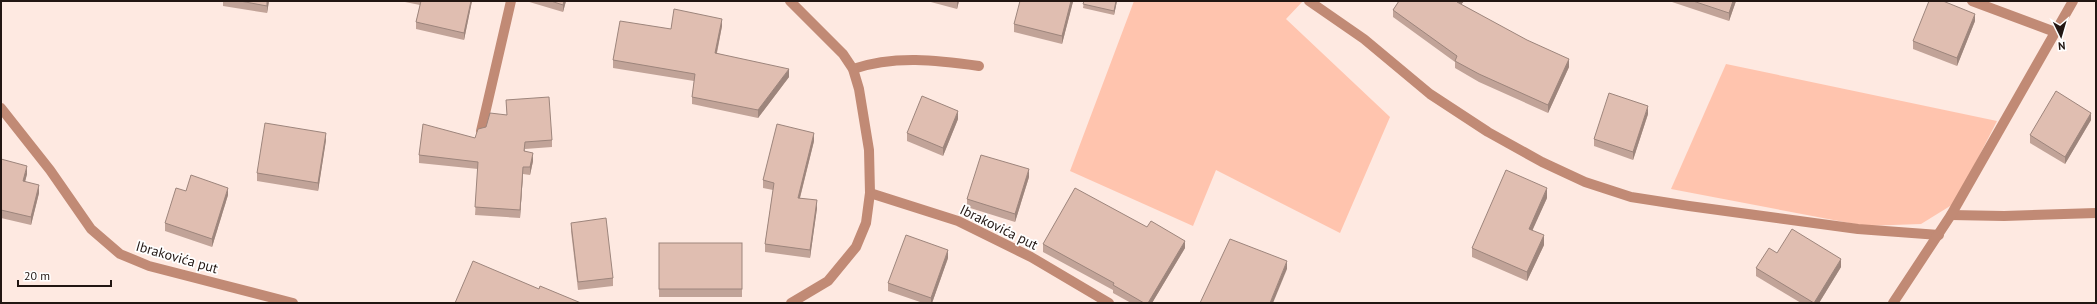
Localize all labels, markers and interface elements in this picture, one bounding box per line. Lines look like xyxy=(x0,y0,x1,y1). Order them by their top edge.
north arrow xyxy=(2041,16,2081,56)
text: N xyxy=(2058,39,2066,53)
street label: Ibrakovića put xyxy=(957,200,1041,254)
street label: Ibrakovića put xyxy=(134,237,220,277)
scale bar xyxy=(18,262,111,288)
text: 20 m xyxy=(24,268,50,283)

